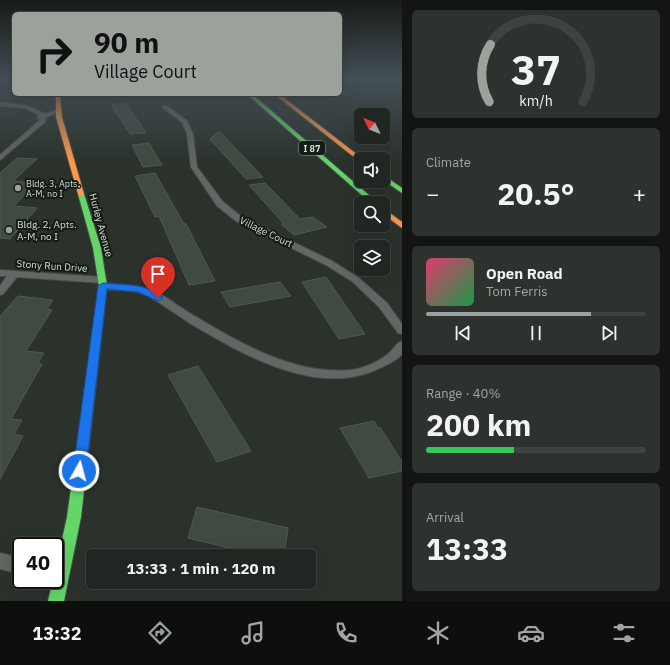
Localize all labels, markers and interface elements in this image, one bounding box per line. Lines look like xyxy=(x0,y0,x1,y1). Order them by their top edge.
text: 90 m xyxy=(94,24,159,61)
icon: right xyxy=(28,28,80,80)
text: 37 xyxy=(511,42,561,96)
text: Village Court xyxy=(94,60,197,83)
text: km/h xyxy=(519,91,553,110)
north arrow xyxy=(354,108,390,144)
map controls xyxy=(354,108,390,276)
road number: I 87 xyxy=(299,141,325,155)
button: sound xyxy=(354,152,390,188)
text: Climate xyxy=(426,154,471,171)
text: 20.5° xyxy=(497,174,575,213)
place label: Bldg. 3, Apts. A-M, no I xyxy=(26,178,80,199)
text: − xyxy=(426,179,439,208)
text: + xyxy=(633,179,646,208)
marker: Bldg. 3, Apts. A-M, no I xyxy=(13,183,23,193)
street label: Hurley Avenue xyxy=(86,192,116,259)
button: search xyxy=(354,196,390,232)
street label: Village Court xyxy=(237,214,295,251)
place label: Bldg. 2, Apts. A-M, no I xyxy=(17,218,77,243)
marker: Bldg. 2, Apts. A-M, no I xyxy=(4,225,14,235)
button: layers xyxy=(354,240,390,276)
street label: Stony Run Drive xyxy=(16,257,88,275)
pin xyxy=(141,257,175,298)
icon: arrive xyxy=(147,263,169,285)
text: Open Road xyxy=(486,264,563,283)
text: Tom Ferris xyxy=(486,283,548,300)
icon: previous xyxy=(452,322,474,344)
icon: pause xyxy=(525,322,547,344)
icon: next xyxy=(598,322,620,344)
text: Range · 40% xyxy=(426,385,500,402)
text: 200 km xyxy=(426,405,531,444)
position arrow xyxy=(58,450,100,492)
text: Arrival xyxy=(426,509,464,526)
text: 13:33 xyxy=(426,529,508,568)
speed limit sign: 40 xyxy=(12,537,64,589)
text: 13:33 · 1 min · 120 m xyxy=(127,559,275,578)
icon: directions xyxy=(146,619,174,647)
icon: music xyxy=(239,619,267,647)
icon: phone xyxy=(332,619,360,647)
icon: climate xyxy=(424,619,452,647)
icon: car xyxy=(517,619,545,647)
icon: filters xyxy=(610,619,638,647)
text: 13:32 xyxy=(32,622,81,645)

